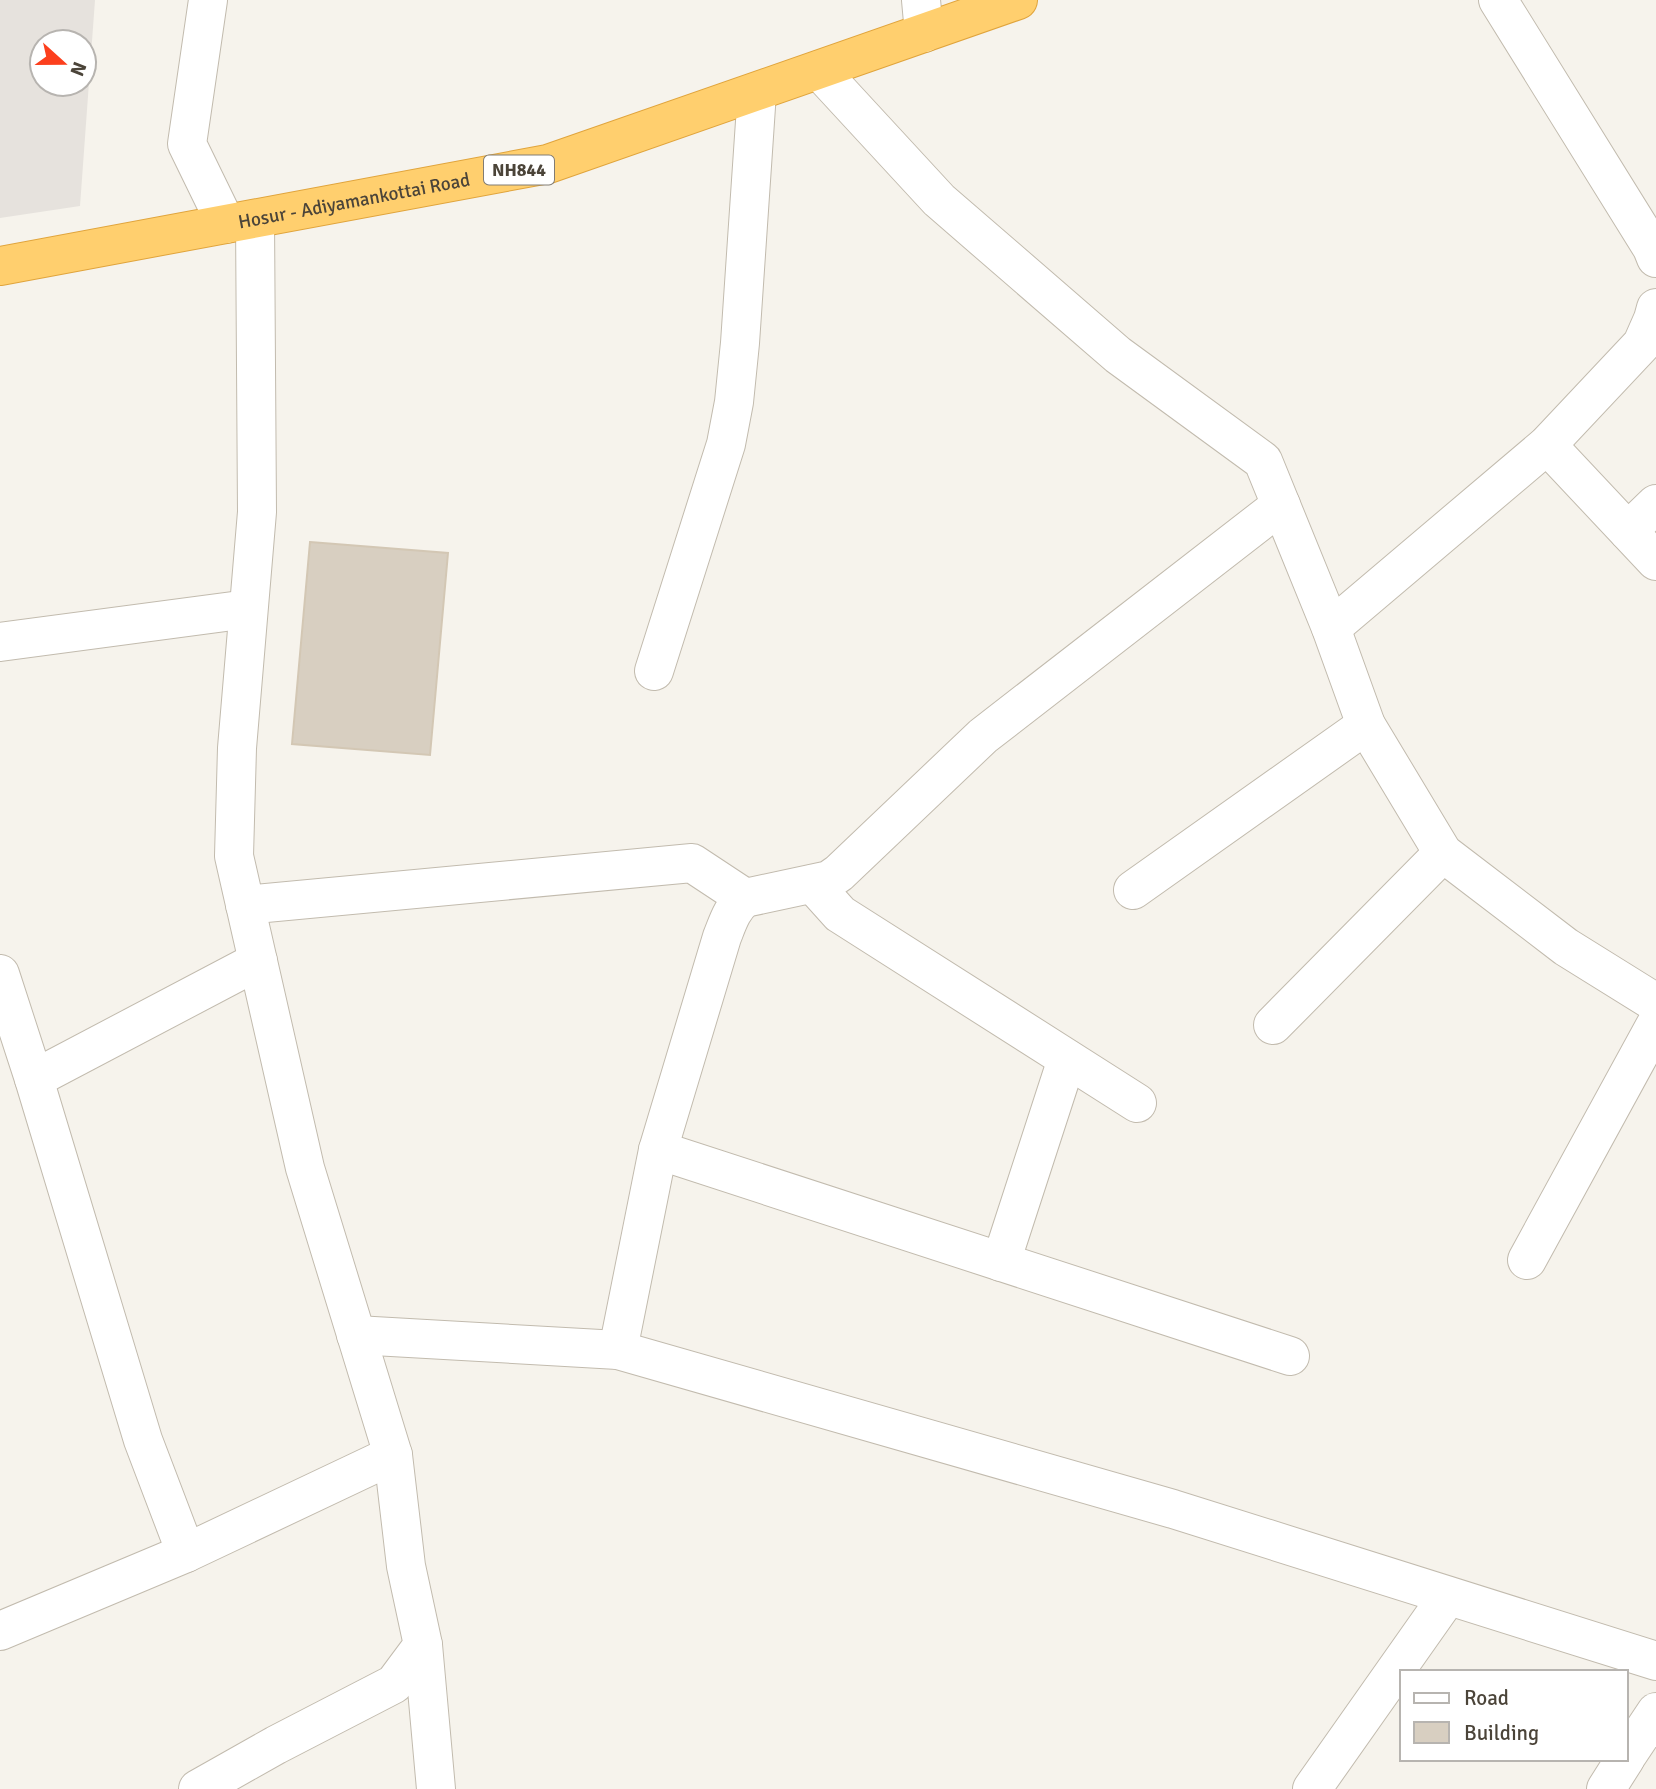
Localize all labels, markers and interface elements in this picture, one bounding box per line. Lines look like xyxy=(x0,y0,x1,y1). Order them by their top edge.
north arrow xyxy=(28,28,98,98)
text: N xyxy=(64,58,92,79)
road number: NH844 xyxy=(484,155,554,184)
street label: Hosur - Adiyamankottai Road xyxy=(236,168,472,234)
legend xyxy=(1400,1670,1628,1761)
text: Road xyxy=(1464,1685,1509,1711)
text: Building xyxy=(1464,1720,1539,1746)

